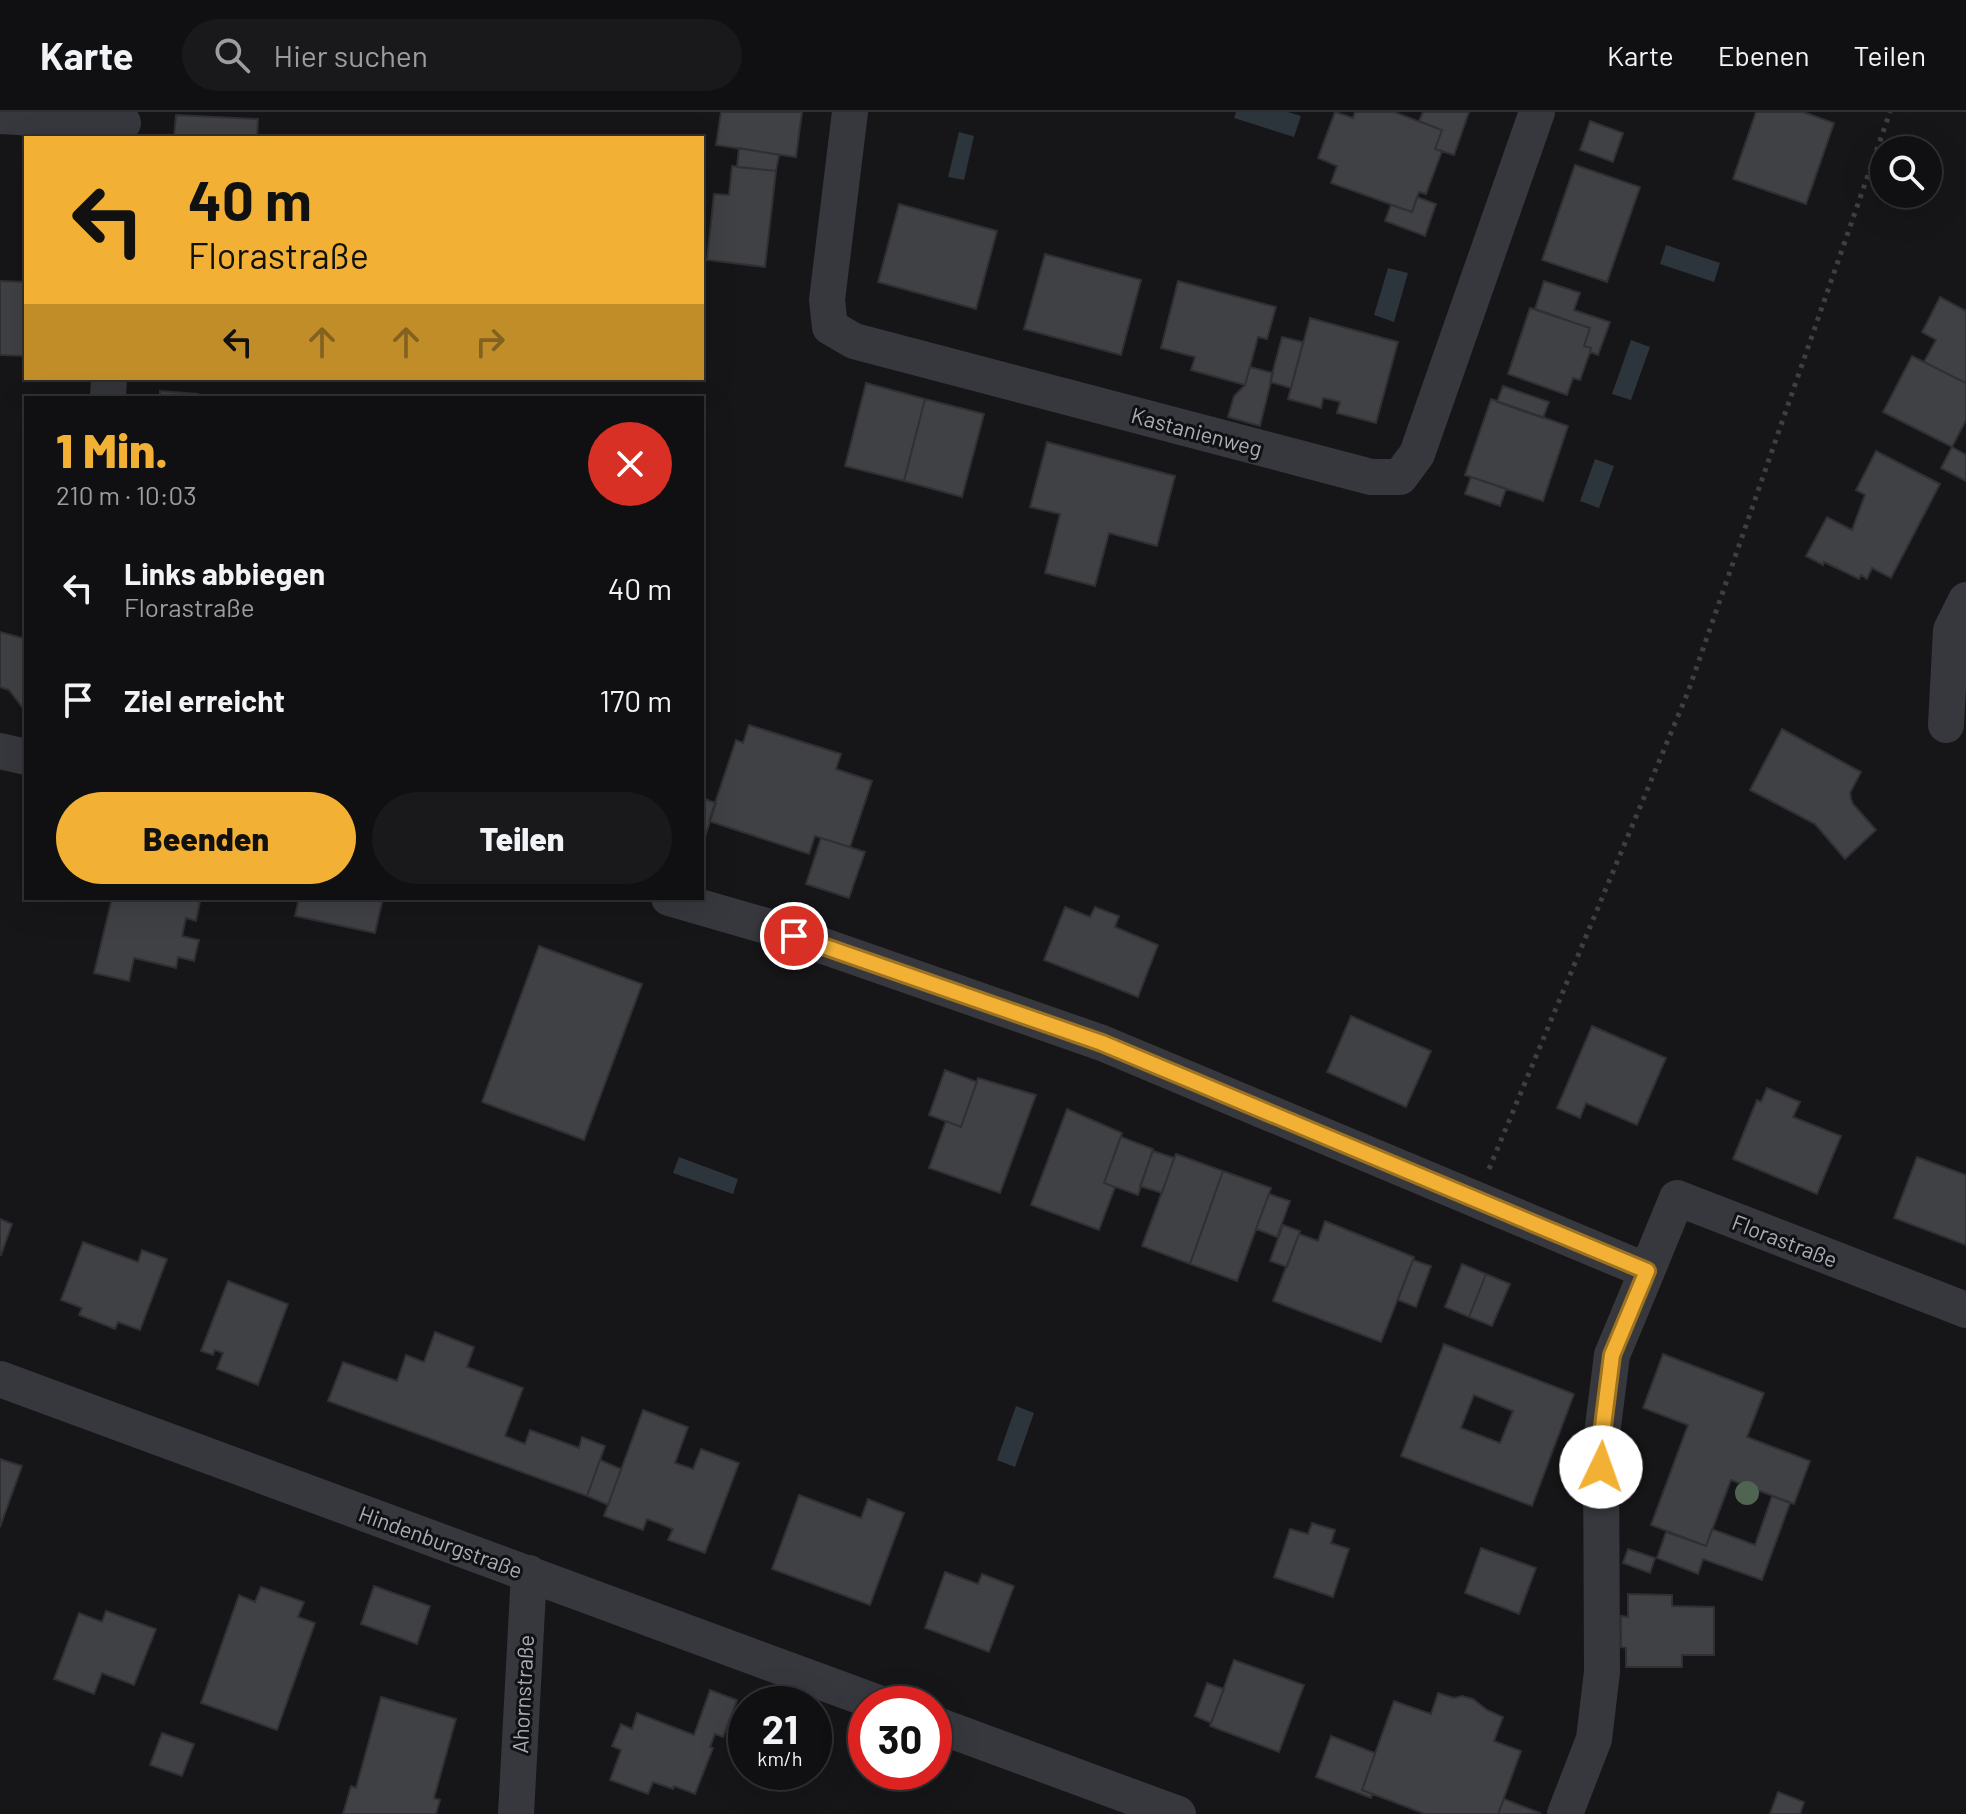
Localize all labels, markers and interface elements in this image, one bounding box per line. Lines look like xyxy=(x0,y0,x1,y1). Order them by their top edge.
search box xyxy=(182,19,742,91)
text: Karte xyxy=(40,32,134,78)
icon: search xyxy=(210,33,254,77)
text: Hier suchen xyxy=(274,37,428,73)
text: Karte xyxy=(1607,38,1674,72)
text: Ebenen xyxy=(1718,38,1810,72)
text: Teilen xyxy=(1854,38,1926,72)
map controls xyxy=(1870,136,1942,208)
button: search xyxy=(1870,136,1942,208)
text: 40 m xyxy=(188,165,312,232)
icon: left xyxy=(56,168,160,272)
text: Florastraße xyxy=(188,233,369,276)
icon: left xyxy=(216,320,260,364)
icon: ahead xyxy=(300,320,344,364)
icon: ahead xyxy=(384,320,428,364)
icon: right xyxy=(468,320,512,364)
street label: Kastanienweg xyxy=(1129,401,1265,461)
text: 1 Min. xyxy=(56,420,168,478)
button: close xyxy=(588,422,672,506)
text: 210 m · 10:03 xyxy=(56,479,197,510)
text: Links abbiegen xyxy=(124,555,325,591)
icon: left xyxy=(56,566,100,610)
text: 40 m xyxy=(608,570,672,606)
text: Florastraße xyxy=(124,591,255,622)
icon: arrive xyxy=(56,678,100,722)
text: Ziel erreicht xyxy=(124,682,285,718)
text: 170 m xyxy=(600,682,672,718)
button: Beenden xyxy=(56,792,356,884)
button: Teilen xyxy=(372,792,672,884)
pin xyxy=(760,902,828,970)
icon: arrive xyxy=(772,914,816,958)
street label: Florastraße xyxy=(1729,1208,1841,1272)
position arrow xyxy=(1559,1425,1643,1509)
street label: Hindenburgstraße xyxy=(356,1499,526,1583)
street label: Ahornstraße xyxy=(506,1634,538,1754)
speed limit sign: 30 xyxy=(848,1686,952,1790)
text: 21 xyxy=(762,1704,798,1752)
text: km/h xyxy=(757,1746,803,1770)

